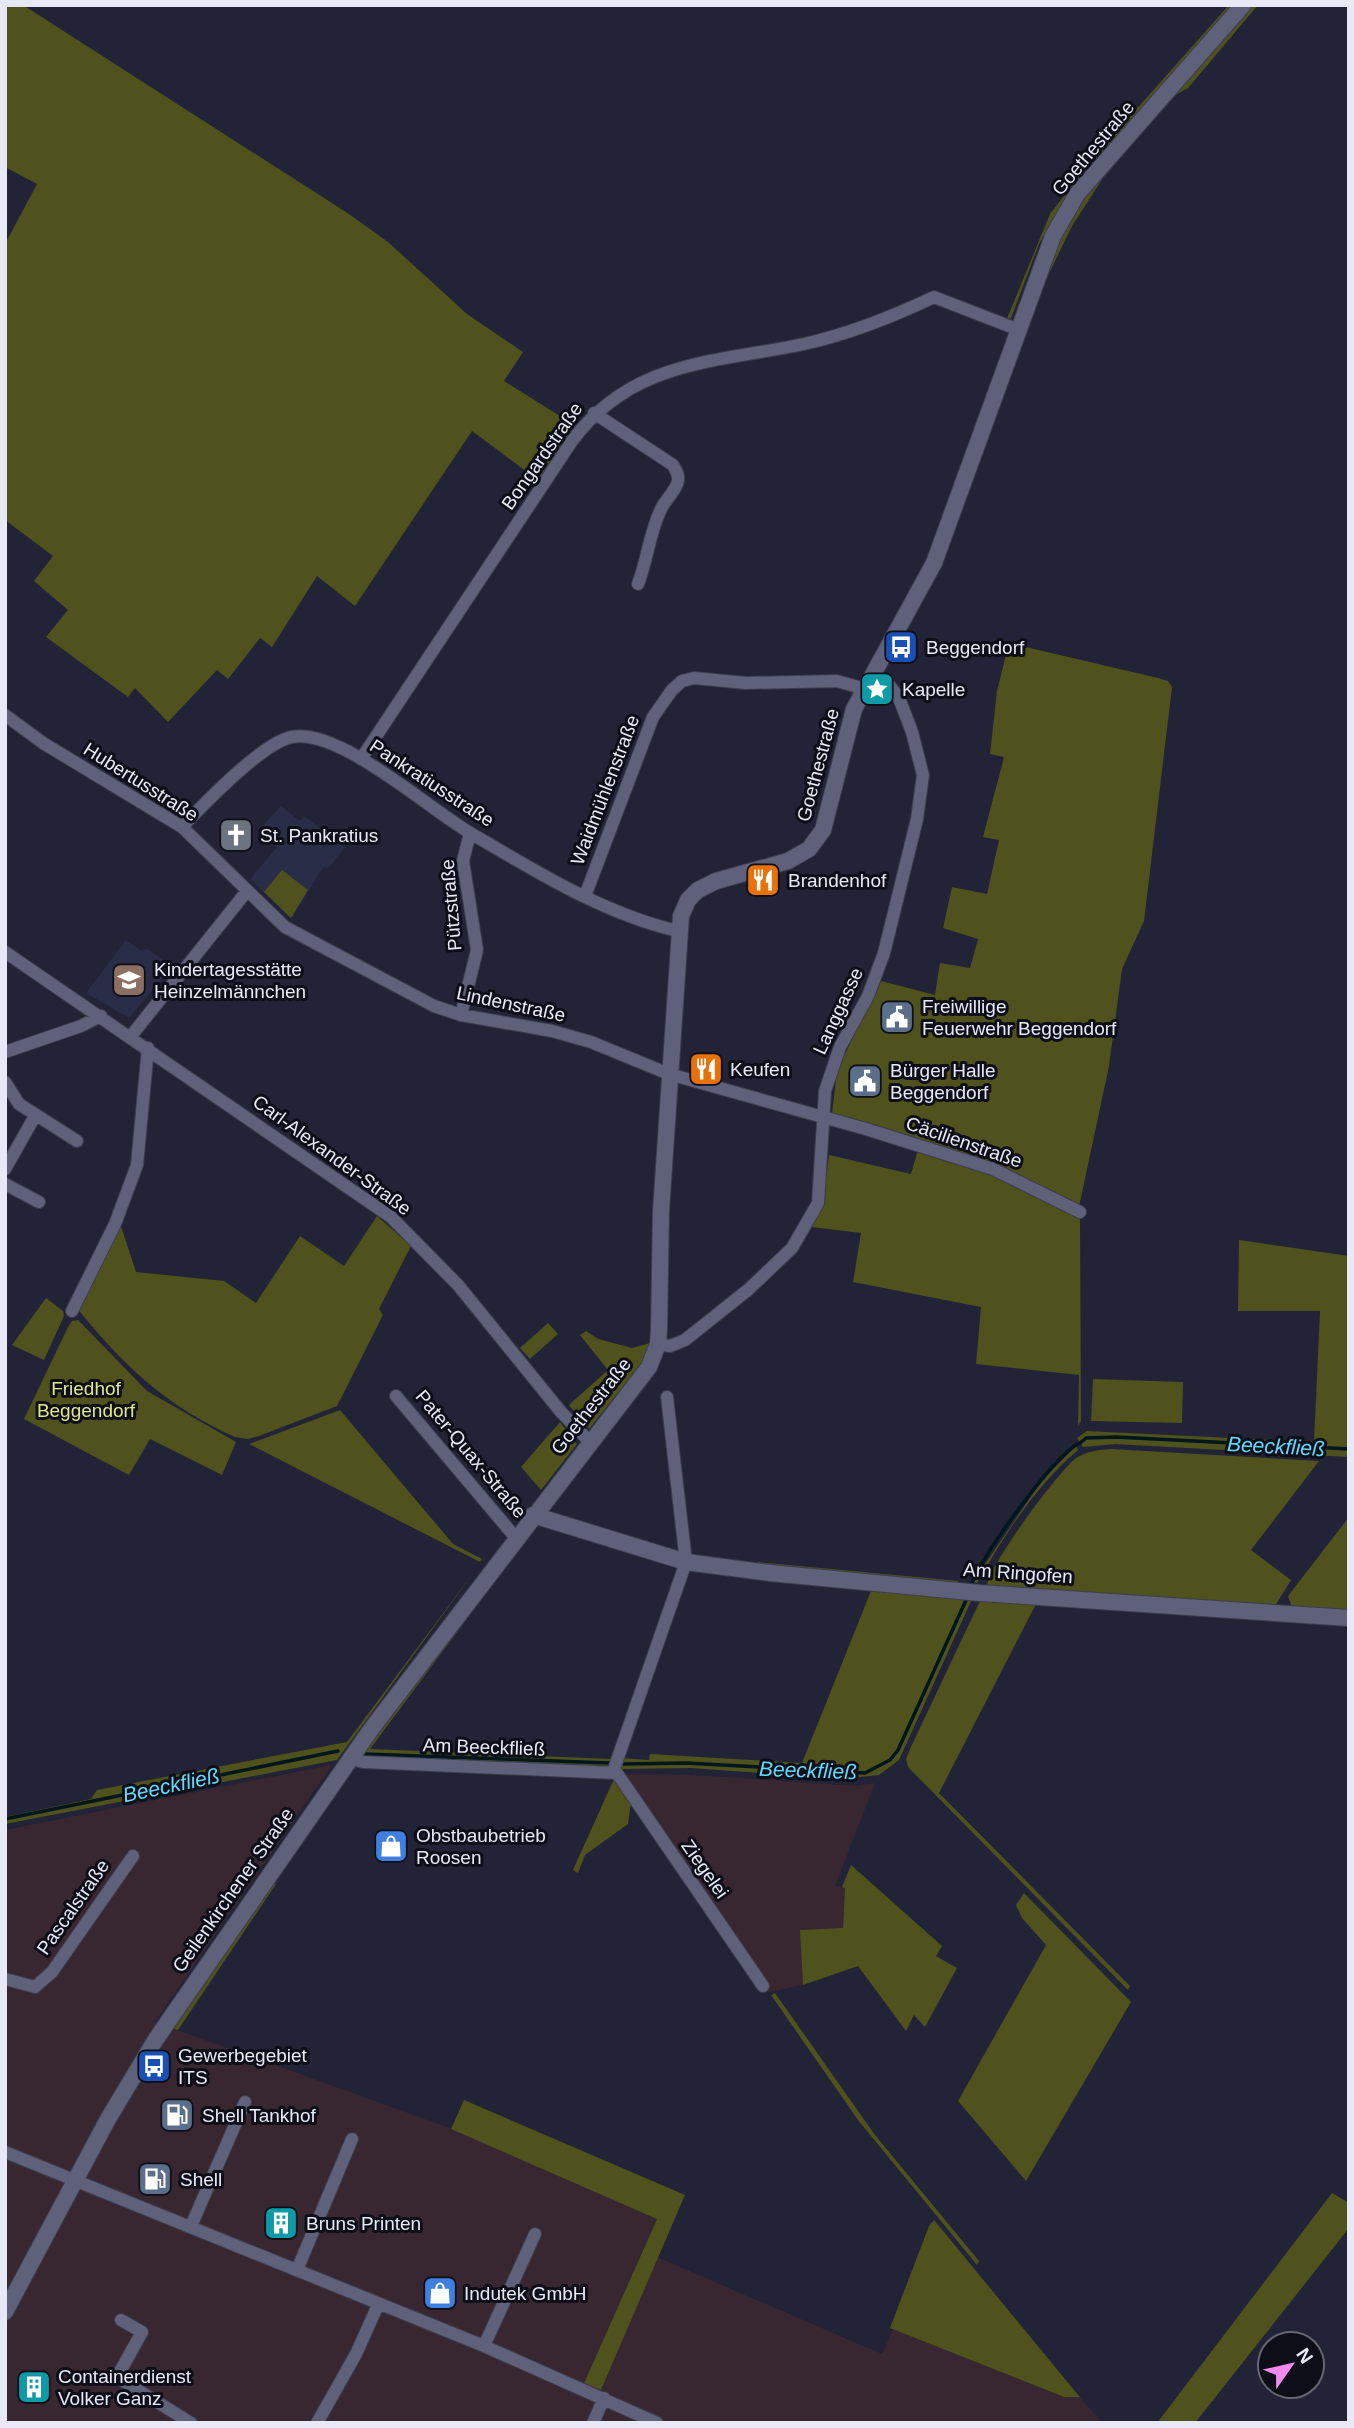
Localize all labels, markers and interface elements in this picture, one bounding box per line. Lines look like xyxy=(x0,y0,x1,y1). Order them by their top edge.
street label: Goethestraße xyxy=(1048,97,1138,199)
street label: Bongardstraße xyxy=(497,398,587,514)
bus stop icon: Beggendorf xyxy=(882,628,920,666)
place label: Beggendorf xyxy=(926,637,1025,658)
place icon: Kapelle xyxy=(858,670,896,708)
place label: Kapelle xyxy=(902,679,965,700)
street label: Goethestraße xyxy=(793,706,843,824)
street label: Waidmühlenstraße xyxy=(567,712,643,868)
street label: Pankratiusstraße xyxy=(366,735,498,831)
street label: Hubertusstraße xyxy=(80,738,202,826)
church icon: St. Pankratius xyxy=(217,816,255,854)
place label: St. Pankratius xyxy=(260,825,378,846)
street label: Pützstraße xyxy=(437,858,465,952)
restaurant icon: Brandenhof xyxy=(744,861,782,899)
place label: Brandenhof xyxy=(788,870,887,891)
place label: Kindertagesstätte Heinzelmännchen xyxy=(154,959,306,1002)
school or university icon: Kindertagesstätte Heinzelmännchen xyxy=(110,961,148,999)
street label: Langgasse xyxy=(809,964,867,1058)
street label: Lindenstraße xyxy=(455,982,567,1026)
place label: Freiwillige Feuerwehr Beggendorf xyxy=(922,996,1117,1039)
public building icon: Freiwillige Feuerwehr Beggendorf xyxy=(878,998,916,1036)
restaurant icon: Keufen xyxy=(687,1050,725,1088)
place label: Keufen xyxy=(730,1059,790,1080)
place label: Bürger Halle Beggendorf xyxy=(890,1060,996,1103)
public building icon: Bürger Halle Beggendorf xyxy=(846,1062,884,1100)
street label: Carl-Alexander-Straße xyxy=(249,1091,415,1219)
street label: Cäcilienstraße xyxy=(903,1112,1025,1172)
street label: Goethestraße xyxy=(547,1354,635,1458)
park label: Friedhof Beggendorf xyxy=(37,1378,136,1421)
street label: Pater-Quax-Straße xyxy=(411,1386,531,1522)
water label: Beeckfließ xyxy=(1226,1432,1326,1460)
street label: Am Ringofen xyxy=(962,1559,1074,1587)
street label: Am Beeckfließ xyxy=(422,1734,546,1760)
water label: Beeckfließ xyxy=(759,1757,857,1783)
water label: Beeckfließ xyxy=(121,1764,221,1806)
street label: Geilenkirchener Straße xyxy=(168,1804,298,1976)
place label: Obstbaubetrieb Roosen xyxy=(416,1825,546,1868)
shop icon: Obstbaubetrieb Roosen xyxy=(372,1827,410,1865)
street label: Ziegelei xyxy=(677,1836,733,1902)
street label: Pascalstraße xyxy=(33,1856,113,1958)
place label: Gewerbegebiet ITS xyxy=(178,2045,308,2088)
bus stop icon: Gewerbegebiet ITS xyxy=(135,2047,173,2085)
fuel station icon: Shell Tankhof xyxy=(158,2096,196,2134)
place label: Shell Tankhof xyxy=(202,2105,316,2126)
fuel station icon: Shell xyxy=(136,2160,174,2198)
place label: Shell xyxy=(180,2169,222,2190)
building icon: Bruns Printen xyxy=(262,2204,300,2242)
place label: Bruns Printen xyxy=(306,2213,421,2234)
shop icon: Indutek GmbH xyxy=(421,2274,459,2312)
place label: Indutek GmbH xyxy=(464,2283,587,2304)
north arrow xyxy=(1256,2330,1326,2400)
text: N xyxy=(1292,2344,1317,2367)
place label: Containerdienst Volker Ganz xyxy=(58,2366,192,2409)
building icon: Containerdienst Volker Ganz xyxy=(15,2368,53,2406)

